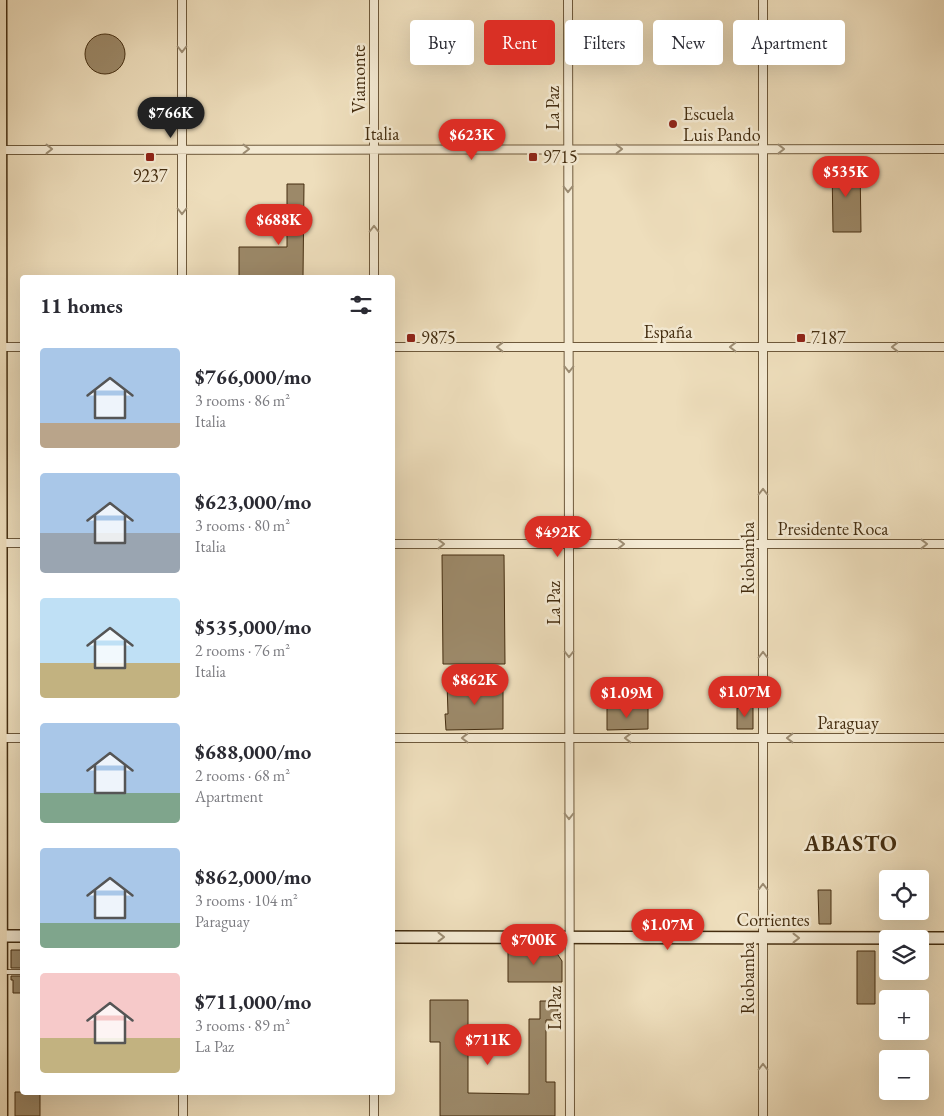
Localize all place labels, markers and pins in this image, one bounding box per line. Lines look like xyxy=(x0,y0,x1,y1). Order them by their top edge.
pin: $766K xyxy=(136,96,206,139)
place label: Escuela Luis Pando xyxy=(683,102,761,146)
marker: Escuela Luis Pando xyxy=(667,118,679,130)
pin: $623K xyxy=(437,119,507,161)
place label: 9715 xyxy=(543,145,578,168)
marker: 9237 xyxy=(144,151,156,163)
marker: 9715 xyxy=(527,151,539,163)
pin: $535K xyxy=(811,156,881,198)
place label: 9237 xyxy=(133,164,168,187)
pin: $688K xyxy=(244,204,314,246)
place label: 9875 xyxy=(421,326,456,349)
place label: 7187 xyxy=(811,326,846,349)
marker: 9875 xyxy=(405,332,417,344)
marker: 7187 xyxy=(795,332,807,344)
pin: $492K xyxy=(523,516,593,558)
pin: $862K xyxy=(440,664,510,706)
pin: $1.09M xyxy=(586,676,668,719)
pin: $1.07M xyxy=(704,676,786,718)
pin: $1.07M xyxy=(627,908,709,951)
pin: $700K xyxy=(499,924,569,966)
pin: $711K xyxy=(453,1024,523,1066)

